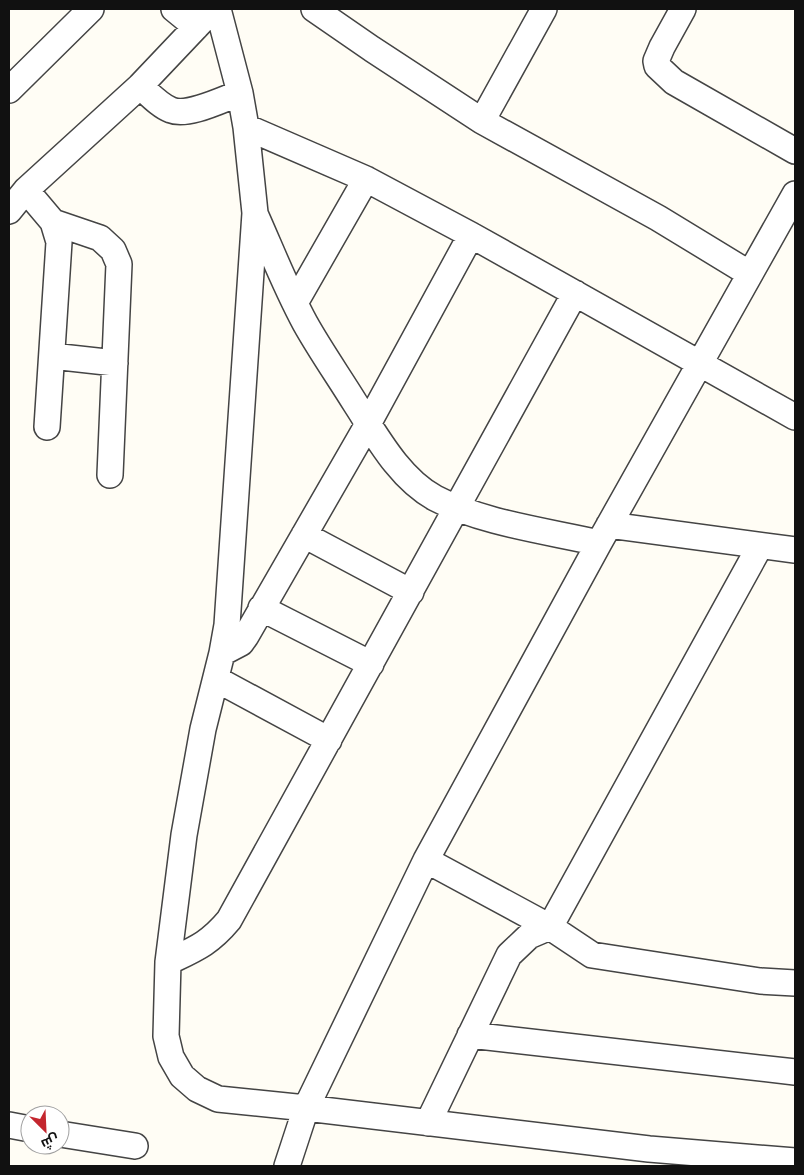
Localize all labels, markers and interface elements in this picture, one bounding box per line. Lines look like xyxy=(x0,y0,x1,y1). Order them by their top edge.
north arrow xyxy=(20,1105,70,1155)
text: ش xyxy=(38,1130,63,1156)

